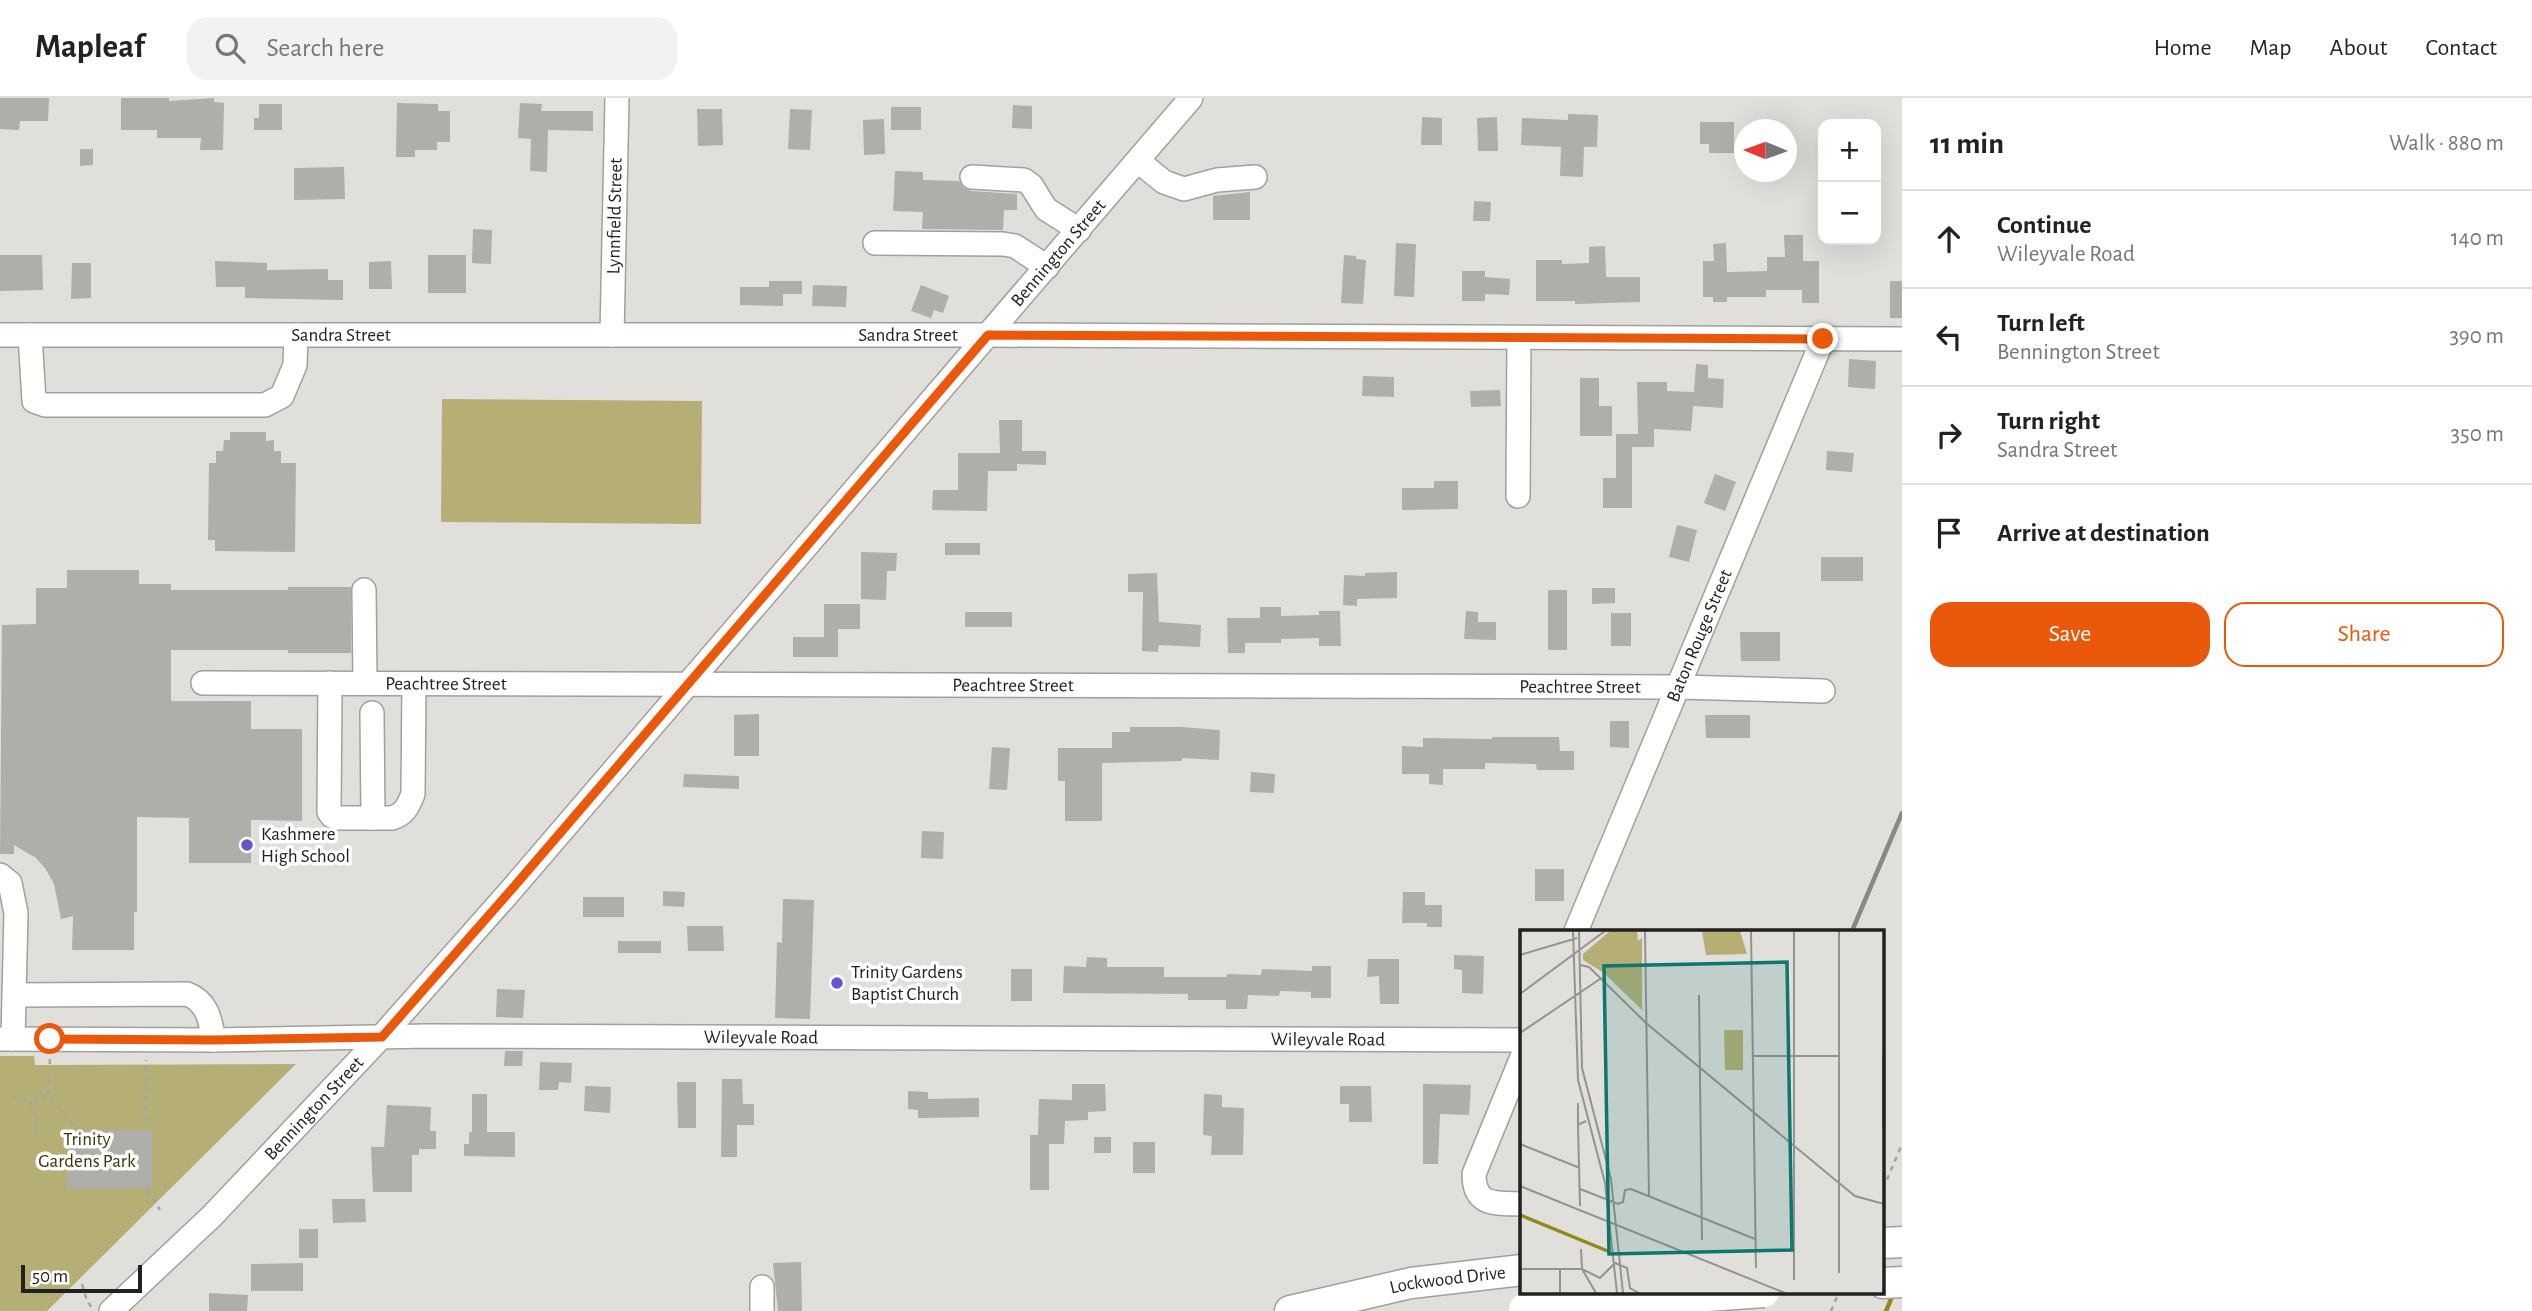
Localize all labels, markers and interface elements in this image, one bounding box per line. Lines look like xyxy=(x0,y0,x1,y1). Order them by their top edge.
search box xyxy=(187,17,677,80)
icon: search xyxy=(211,29,249,67)
text: Mapleaf xyxy=(35,31,145,64)
text: Search here xyxy=(267,35,384,61)
text: Home xyxy=(2154,36,2212,60)
text: Map xyxy=(2250,36,2292,60)
text: About xyxy=(2330,36,2387,60)
text: Contact xyxy=(2425,36,2497,60)
north arrow xyxy=(1734,119,1797,182)
map controls xyxy=(1818,119,1881,245)
button: + xyxy=(1818,119,1881,182)
text: 11 min xyxy=(1930,129,2004,159)
text: Walk · 880 m xyxy=(2389,132,2504,155)
street label: Lynnfield Street xyxy=(604,158,625,275)
button: − xyxy=(1818,182,1881,245)
street label: Bennington Street xyxy=(1007,196,1109,310)
text: Continue xyxy=(1997,212,2092,238)
icon: ahead xyxy=(1930,220,1968,258)
text: 140 m xyxy=(2451,227,2504,250)
text: Wileyvale Road xyxy=(1997,243,2135,266)
text: Turn left xyxy=(1997,310,2085,336)
icon: left xyxy=(1930,318,1968,356)
route end xyxy=(1807,323,1838,354)
text: 390 m xyxy=(2449,325,2504,348)
street label: Sandra Street xyxy=(291,326,391,345)
street label: Sandra Street xyxy=(858,326,958,345)
text: Bennington Street xyxy=(1997,341,2160,364)
text: Turn right xyxy=(1997,408,2100,434)
icon: right xyxy=(1930,416,1968,454)
text: 350 m xyxy=(2451,423,2504,446)
text: Sandra Street xyxy=(1997,439,2117,462)
icon: arrive xyxy=(1930,514,1968,552)
text: Arrive at destination xyxy=(1997,520,2210,546)
street label: Baton Rouge Street xyxy=(1663,567,1735,705)
button: Save xyxy=(1930,602,2210,667)
button: Share xyxy=(2224,602,2504,667)
street label: Peachtree Street xyxy=(385,674,507,693)
street label: Peachtree Street xyxy=(952,676,1074,695)
street label: Peachtree Street xyxy=(1519,677,1641,696)
place label: Kashmere High School xyxy=(261,825,350,866)
marker: Kashmere High School xyxy=(239,837,255,853)
inset map xyxy=(1520,930,1884,1294)
place label: Trinity Gardens Baptist Church xyxy=(851,963,963,1004)
marker: Trinity Gardens Baptist Church xyxy=(829,975,845,991)
route start xyxy=(34,1023,65,1054)
street label: Wileyvale Road xyxy=(704,1028,818,1047)
street label: Wileyvale Road xyxy=(1271,1030,1385,1049)
street label: Bennington Street xyxy=(261,1053,367,1164)
park label: Trinity Gardens Park xyxy=(38,1130,136,1171)
scale bar xyxy=(21,1262,142,1294)
street label: Lockwood Drive xyxy=(1388,1262,1507,1297)
text: 50 m xyxy=(32,1267,68,1286)

